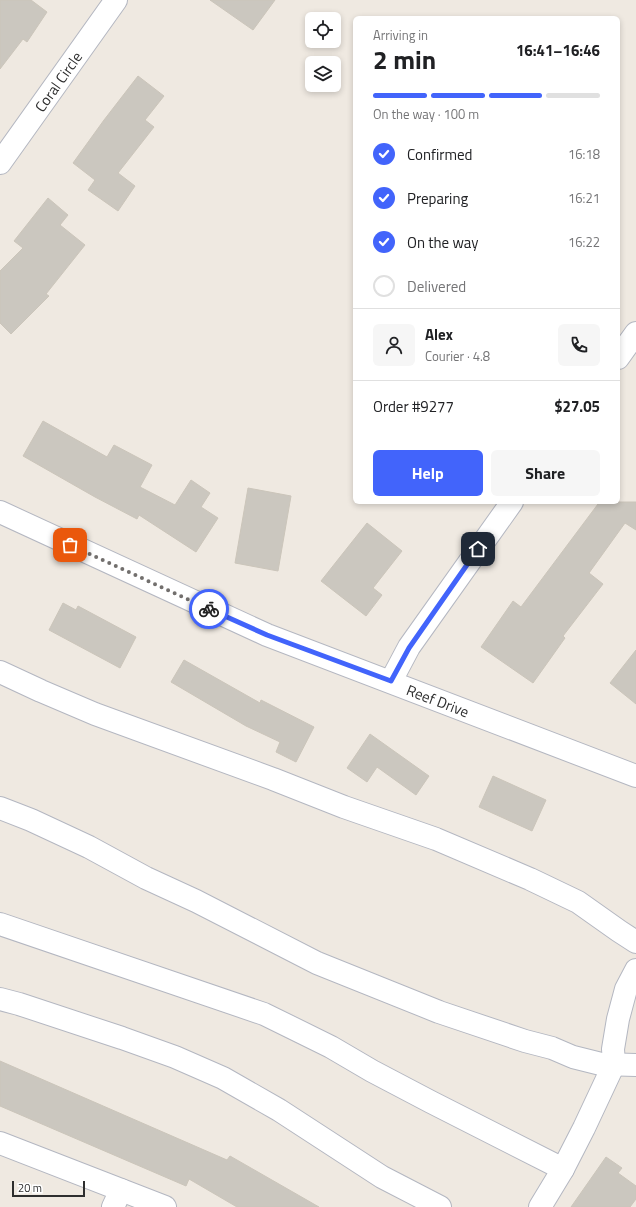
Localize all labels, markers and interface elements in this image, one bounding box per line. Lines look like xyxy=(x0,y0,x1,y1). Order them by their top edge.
map controls xyxy=(305,12,341,92)
button: locate xyxy=(305,12,341,48)
text: Arriving in xyxy=(373,25,428,45)
text: 16:41–16:46 xyxy=(516,39,600,62)
text: 2 min xyxy=(373,40,436,79)
street label: Coral Circle xyxy=(28,47,88,117)
button: layers xyxy=(305,56,341,92)
text: On the way · 100 m xyxy=(373,104,479,124)
icon: check xyxy=(373,143,395,165)
text: Confirmed xyxy=(407,143,472,166)
text: 16:18 xyxy=(568,144,600,164)
icon: check xyxy=(373,187,395,209)
text: Preparing xyxy=(407,187,468,210)
text: 16:21 xyxy=(568,188,600,208)
icon: check xyxy=(373,231,395,253)
text: On the way xyxy=(407,231,479,254)
text: 16:22 xyxy=(568,232,600,252)
text: Delivered xyxy=(407,275,466,298)
text: Alex xyxy=(425,323,453,346)
button: person xyxy=(373,324,415,366)
button: phone xyxy=(558,324,600,366)
text: Courier · 4.8 xyxy=(425,346,490,366)
text: Order #9277 xyxy=(373,395,454,418)
text: $27.05 xyxy=(554,395,600,418)
button: Help xyxy=(373,450,483,496)
button: Share xyxy=(491,450,600,496)
pin xyxy=(53,528,87,562)
pin xyxy=(461,532,495,566)
icon: bag xyxy=(59,534,81,556)
icon: home xyxy=(467,538,489,560)
courier xyxy=(189,589,229,629)
icon: bike xyxy=(198,598,220,620)
street label: Reef Drive xyxy=(403,678,473,723)
scale bar xyxy=(12,1179,85,1198)
text: 20 m xyxy=(18,1180,42,1196)

